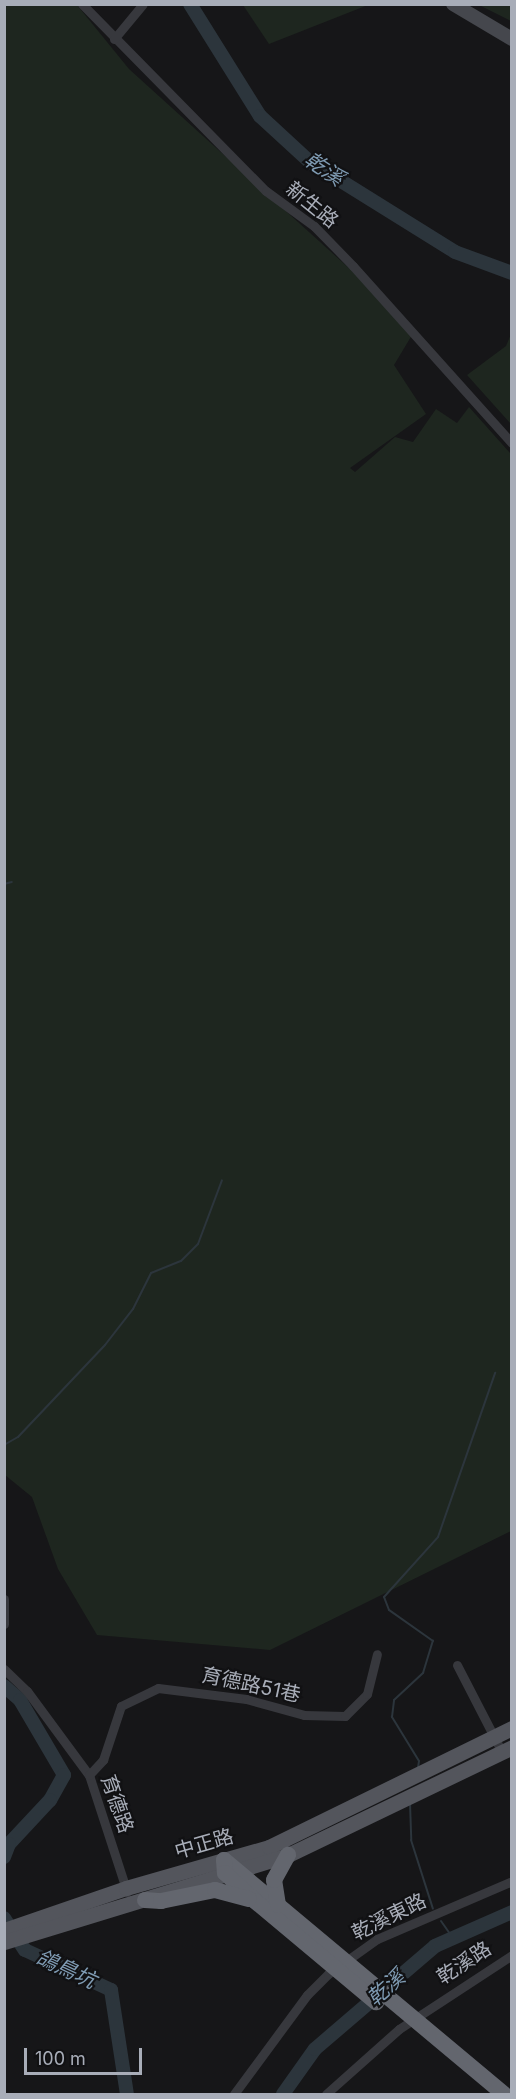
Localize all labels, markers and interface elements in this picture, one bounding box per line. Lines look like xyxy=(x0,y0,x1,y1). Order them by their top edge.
water label: 乾溪 xyxy=(300,147,348,191)
street label: 新生路 xyxy=(281,177,343,233)
street label: 育德路51巷 xyxy=(199,1663,303,1707)
street label: 育德路 xyxy=(96,1772,138,1836)
street label: 中正路 xyxy=(172,1824,236,1864)
street label: 乾溪東路 xyxy=(348,1889,430,1945)
street label: 乾溪路 xyxy=(432,1937,496,1989)
water label: 鴿鳥坑 xyxy=(32,1944,100,1994)
water label: 乾溪 xyxy=(362,1965,410,2011)
scale bar xyxy=(27,2036,146,2074)
text: 100 m xyxy=(35,2048,86,2069)

